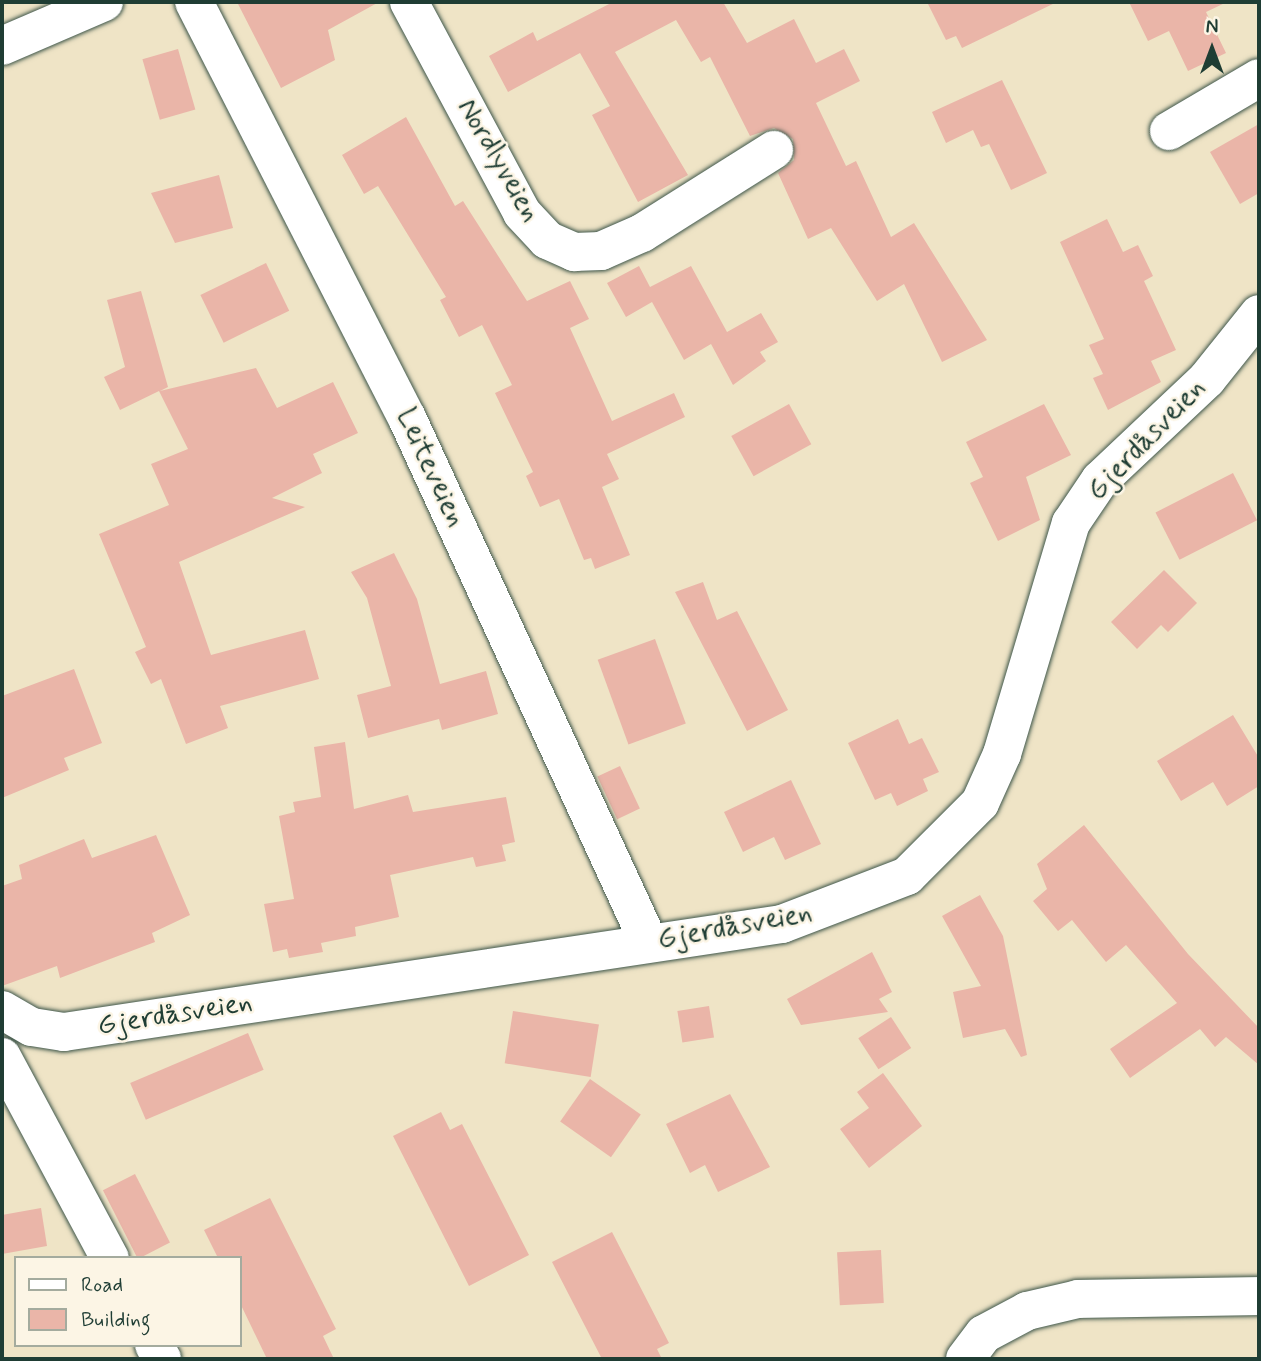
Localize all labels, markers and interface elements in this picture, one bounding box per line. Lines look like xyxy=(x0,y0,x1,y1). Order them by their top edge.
north arrow xyxy=(1177,14,1247,84)
text: N xyxy=(1206,15,1218,40)
street label: Nordlyveien xyxy=(449,93,547,229)
street label: Gjerdåsveien xyxy=(1081,372,1213,508)
street label: Leiteveien xyxy=(388,403,472,533)
street label: Gjerdåsveien xyxy=(655,897,815,957)
street label: Gjerdåsveien xyxy=(95,986,255,1044)
legend xyxy=(14,1256,242,1347)
text: Road xyxy=(81,1271,123,1299)
text: Building xyxy=(81,1306,151,1334)

